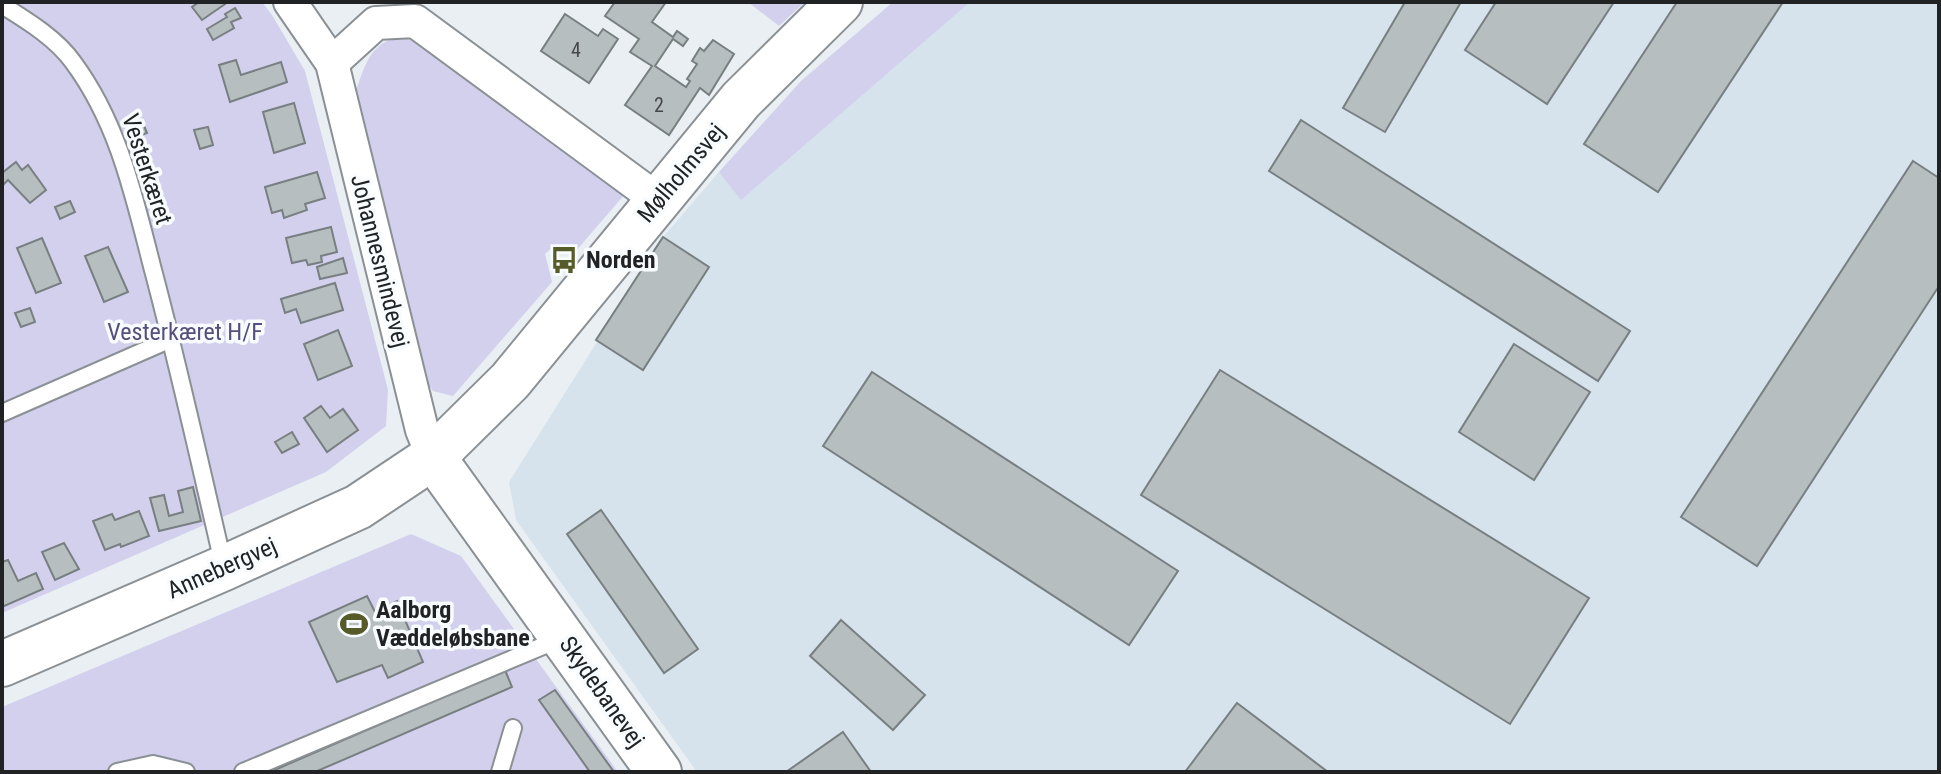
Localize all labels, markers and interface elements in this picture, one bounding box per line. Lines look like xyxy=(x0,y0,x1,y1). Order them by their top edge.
house number: 4 xyxy=(571,38,581,62)
house number: 2 xyxy=(654,93,664,117)
street label: Vesterkæret xyxy=(116,110,178,228)
street label: Mølholmsvej xyxy=(632,118,730,228)
street label: Johannesmindevej xyxy=(345,172,415,350)
bus stop icon: Norden xyxy=(549,245,579,275)
place label: Norden xyxy=(586,246,656,274)
park label: Vesterkæret H/F xyxy=(107,318,263,346)
street label: Annebergvej xyxy=(163,531,281,605)
place label: Aalborg Væddeløbsbane xyxy=(376,596,530,652)
sports icon: Aalborg Væddeløbsbane xyxy=(339,609,369,639)
street label: Skydebanevej xyxy=(554,631,650,753)

